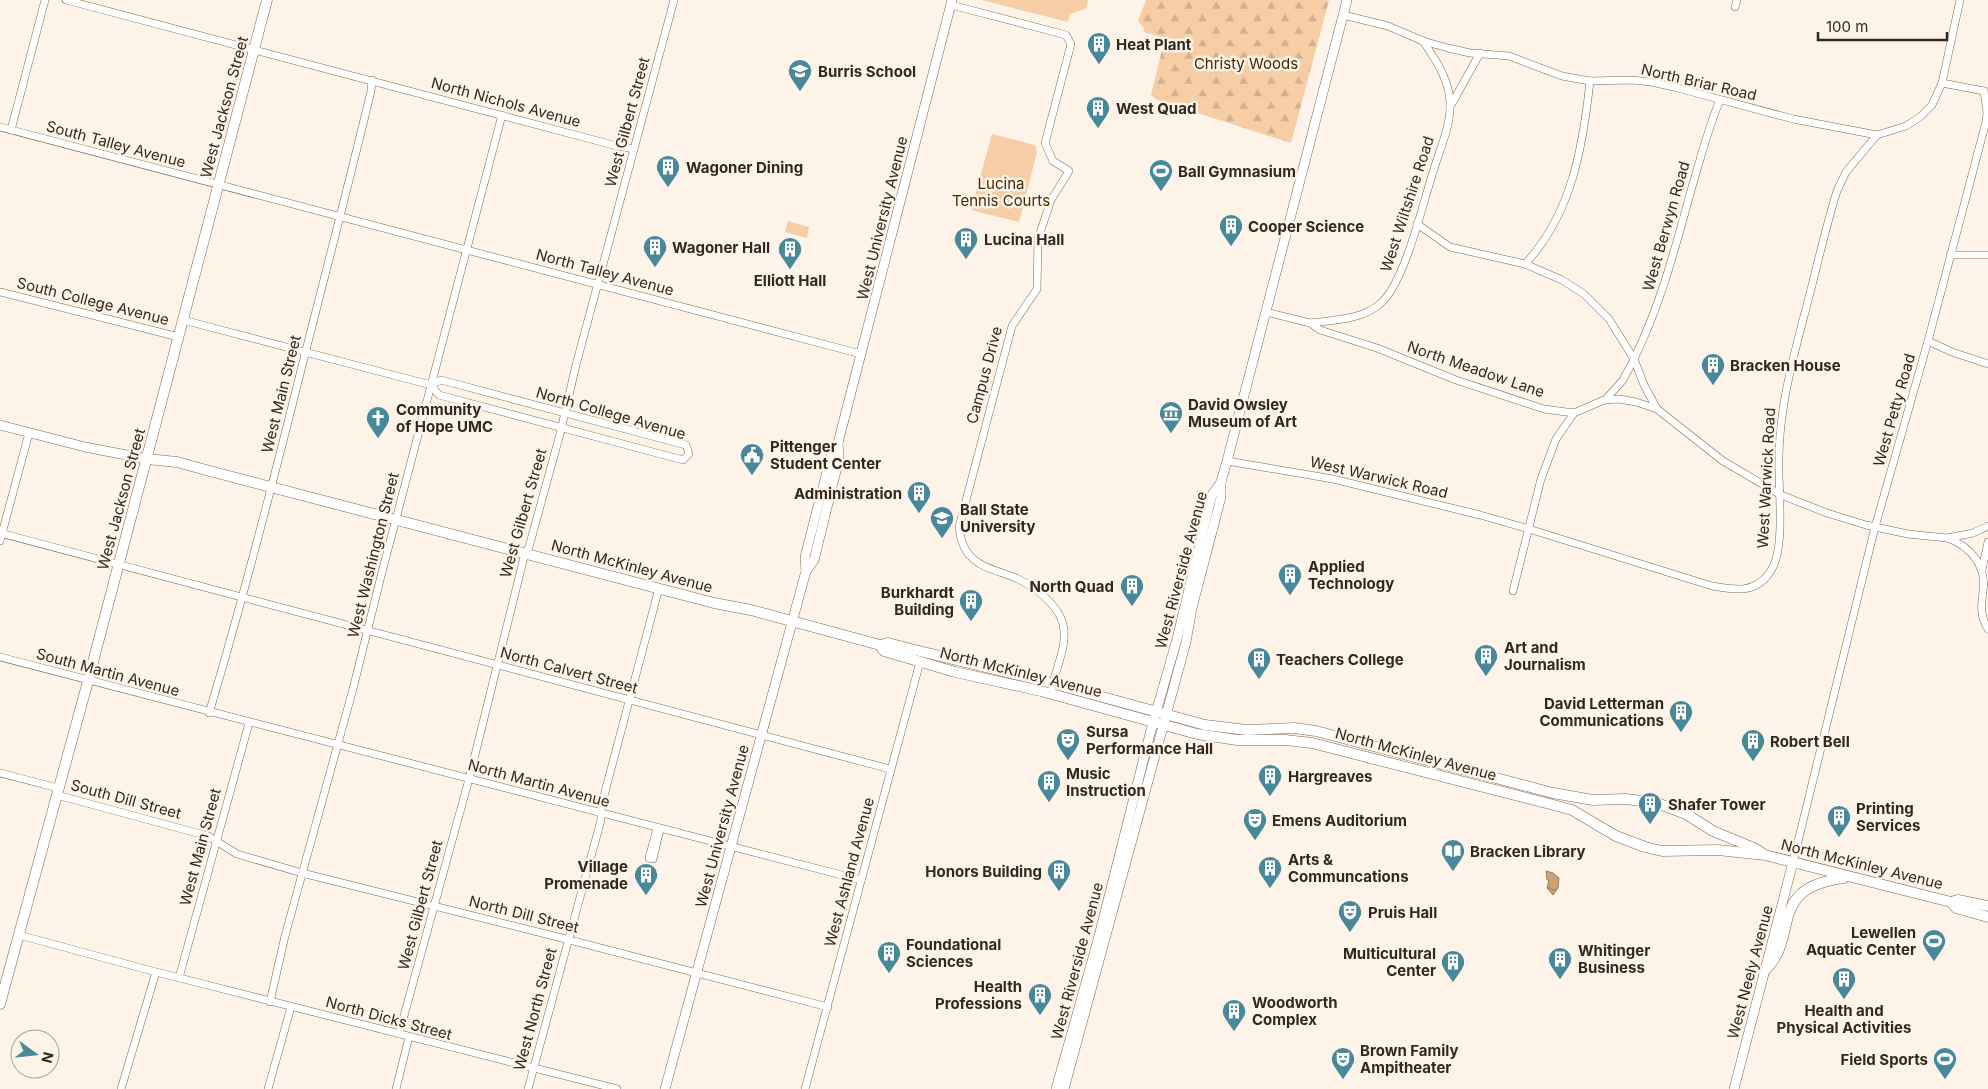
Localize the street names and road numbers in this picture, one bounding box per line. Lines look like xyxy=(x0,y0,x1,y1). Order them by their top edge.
street label: West Jackson Street xyxy=(196,34,252,180)
street label: West Gilbert Street xyxy=(601,55,653,189)
street label: North Briar Road xyxy=(1639,59,1759,105)
street label: North Nichols Avenue xyxy=(429,73,583,131)
street label: South Talley Avenue xyxy=(44,116,188,172)
street label: West University Avenue xyxy=(852,134,912,302)
street label: West Wiltshire Road xyxy=(1376,134,1438,274)
street label: West Berwyn Road xyxy=(1638,159,1694,293)
street label: North Talley Avenue xyxy=(534,244,676,300)
street label: South College Avenue xyxy=(15,273,171,329)
street label: Campus Drive xyxy=(962,324,1006,426)
street label: West Main Street xyxy=(257,333,305,455)
street label: North Meadow Lane xyxy=(1405,337,1547,401)
street label: West Petty Road xyxy=(1869,351,1919,469)
street label: North College Avenue xyxy=(534,383,688,443)
street label: West Warwick Road xyxy=(1753,407,1779,549)
street label: West Jackson Street xyxy=(93,426,149,572)
street label: West Gilbert Street xyxy=(495,446,551,580)
street label: West Warwick Road xyxy=(1308,452,1450,502)
street label: West Washington Street xyxy=(343,470,403,640)
street label: West Riverside Avenue xyxy=(1151,489,1211,651)
street label: North McKinley Avenue xyxy=(549,535,715,597)
street label: North Calvert Street xyxy=(498,643,640,698)
street label: North McKinley Avenue xyxy=(938,643,1104,701)
street label: South Martin Avenue xyxy=(34,644,182,700)
street label: North McKinley Avenue xyxy=(1333,723,1499,785)
street label: West University Avenue xyxy=(691,742,753,910)
street label: North Martin Avenue xyxy=(466,755,612,811)
street label: South Dill Street xyxy=(69,775,183,823)
street label: West Main Street xyxy=(175,786,225,908)
street label: West Ashland Avenue xyxy=(820,795,878,949)
street label: North McKinley Avenue xyxy=(1779,835,1945,893)
street label: West Gilbert Street xyxy=(394,838,446,972)
street label: West Riverside Avenue xyxy=(1047,880,1107,1042)
street label: North Dill Street xyxy=(467,891,581,937)
street label: West Neely Avenue xyxy=(1723,903,1777,1041)
street label: West North Street xyxy=(509,945,561,1072)
street label: North Dicks Street xyxy=(324,992,454,1044)

